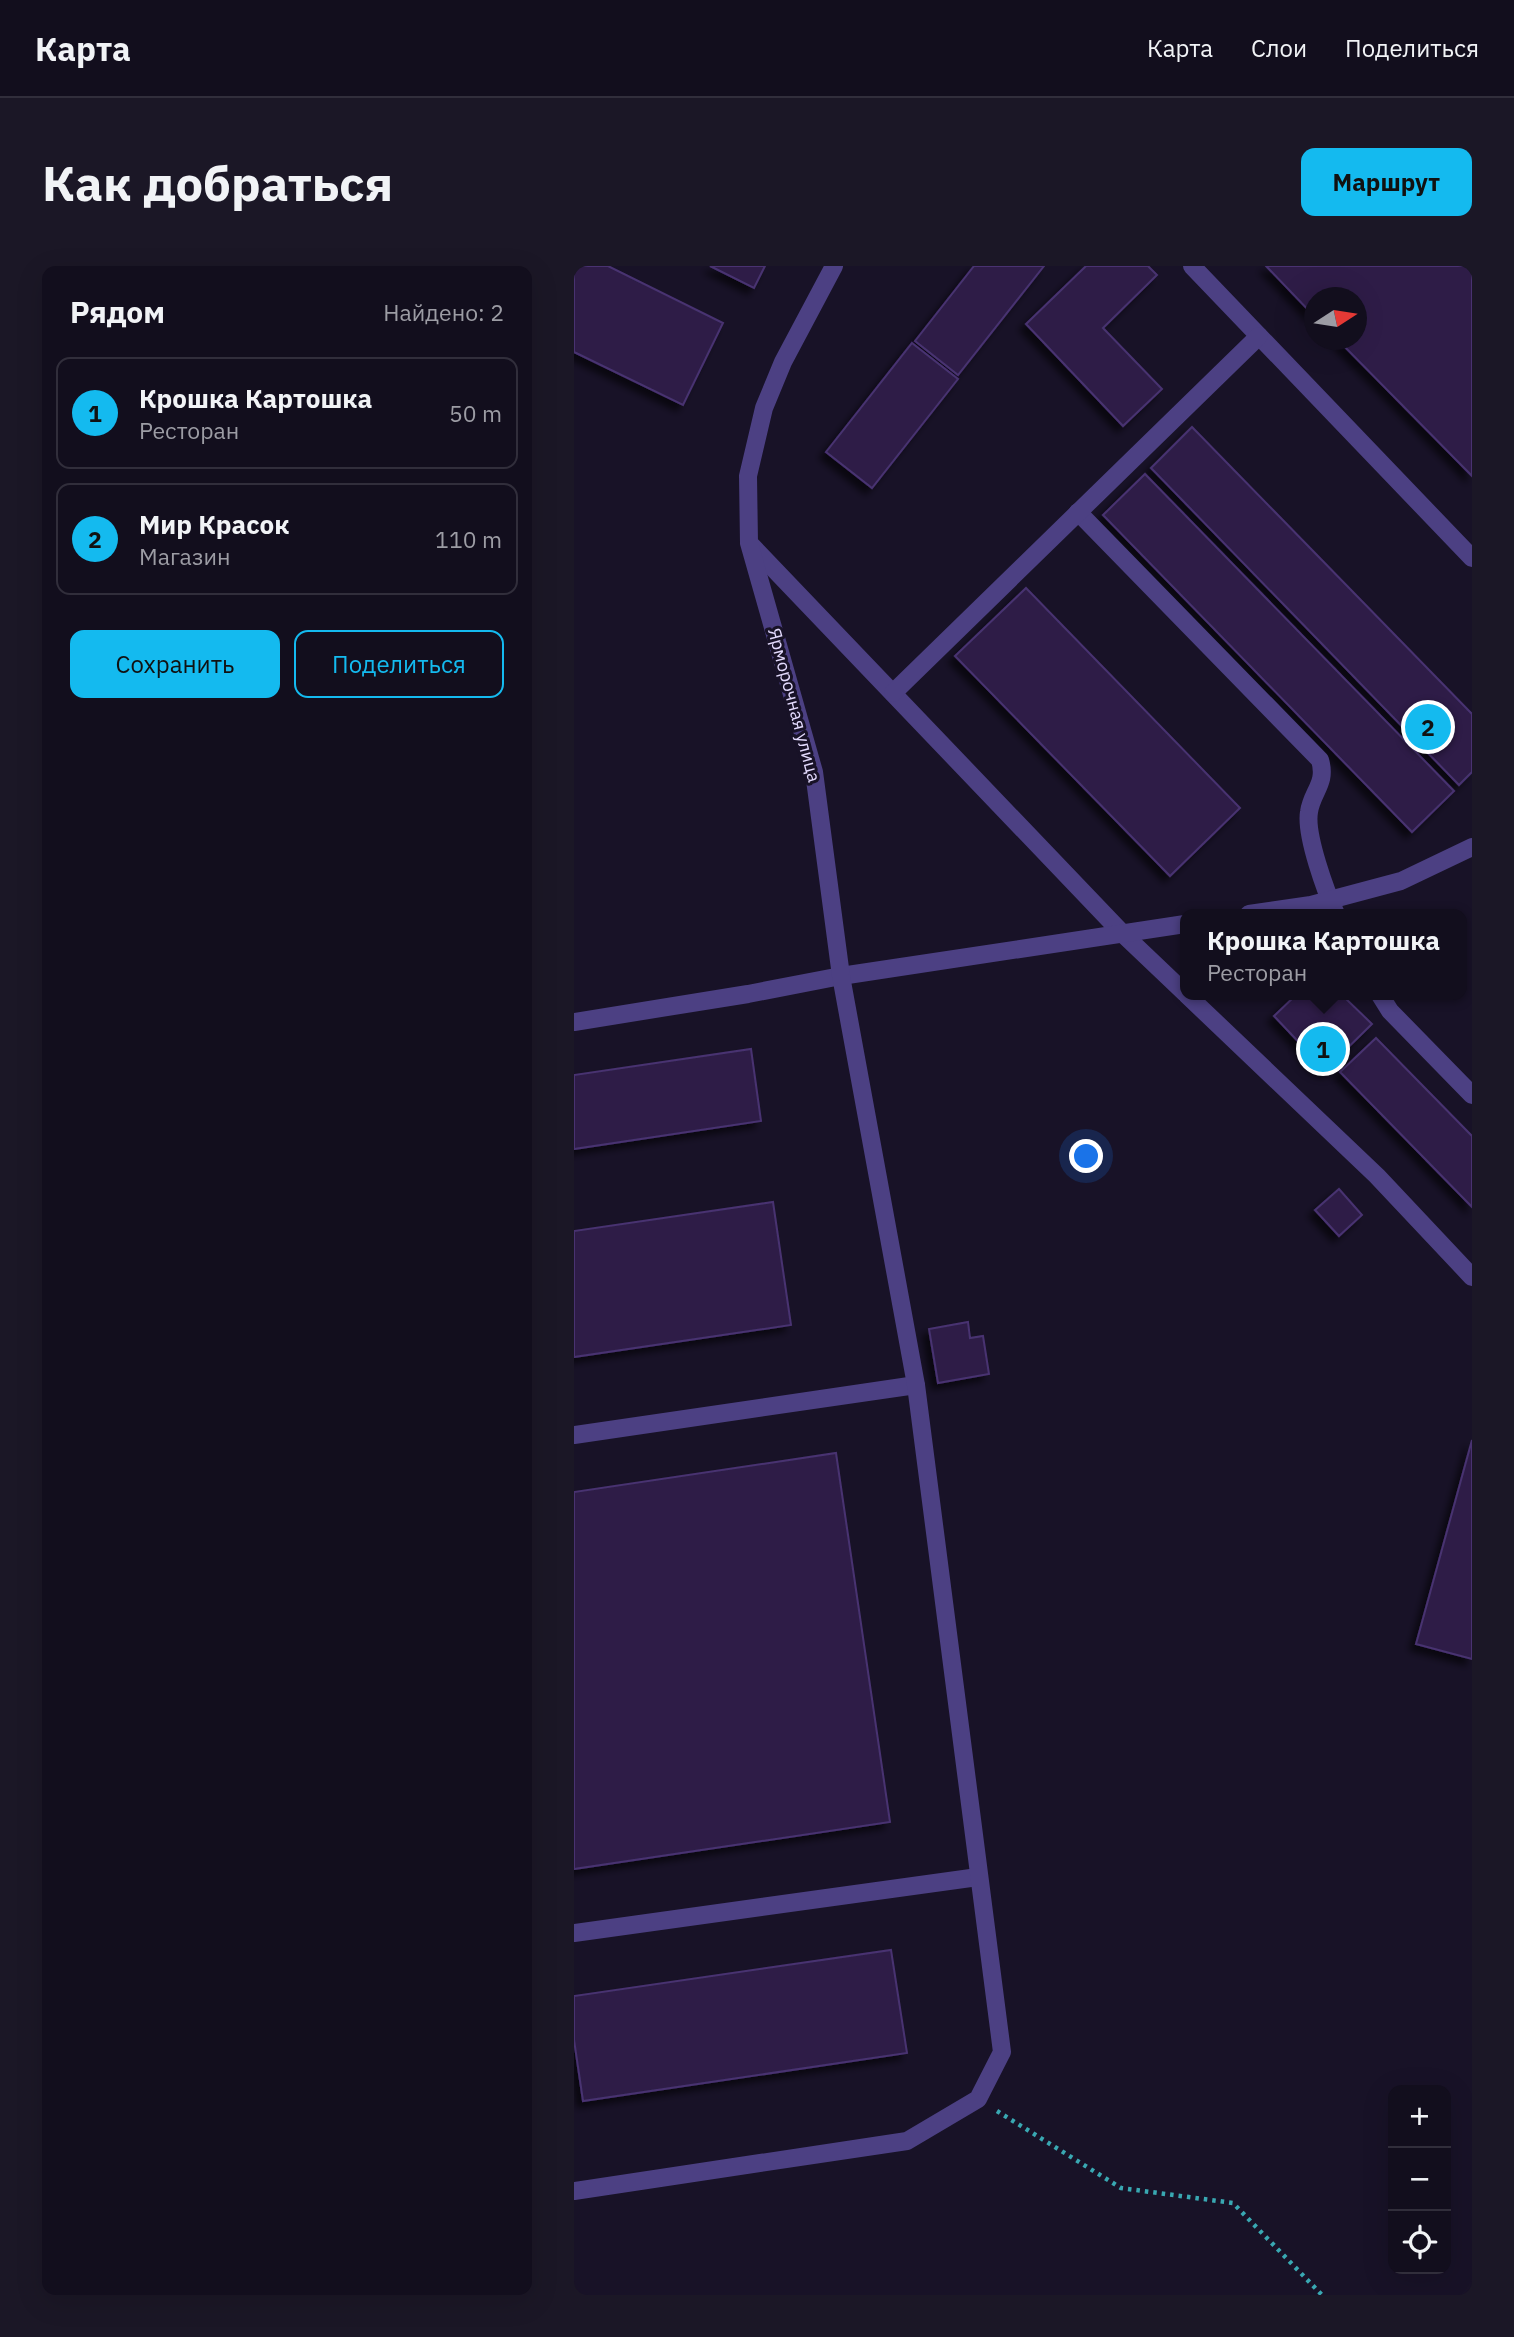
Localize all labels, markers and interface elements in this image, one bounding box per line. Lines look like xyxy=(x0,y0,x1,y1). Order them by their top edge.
text: Карта xyxy=(35,27,131,70)
text: Карта xyxy=(1147,32,1213,64)
text: Слои xyxy=(1251,32,1307,64)
text: Поделиться xyxy=(1345,32,1479,64)
button: Маршрут xyxy=(1301,148,1472,216)
text: Как добраться xyxy=(42,151,393,214)
north arrow xyxy=(1304,287,1367,350)
text: Рядом xyxy=(70,292,165,331)
text: Найдено: 2 xyxy=(383,297,504,327)
text: Крошка Картошка xyxy=(139,381,372,415)
text: 1 xyxy=(88,398,102,428)
text: 50 m xyxy=(449,398,502,428)
text: Ресторан xyxy=(139,415,239,445)
text: Мир Красок xyxy=(139,507,290,541)
text: 2 xyxy=(88,524,102,554)
text: 110 m xyxy=(435,524,502,554)
text: Магазин xyxy=(139,541,230,571)
street label: Ярморочная улица xyxy=(763,625,826,785)
button: Сохранить xyxy=(70,630,280,698)
button: Поделиться xyxy=(294,630,504,698)
pin: 2 xyxy=(1405,701,1451,753)
popup xyxy=(1180,909,1467,1000)
text: Крошка Картошка xyxy=(1207,923,1440,957)
text: Ресторан xyxy=(1207,957,1307,987)
pin: 1 xyxy=(1300,1023,1346,1075)
your location xyxy=(1069,1139,1103,1173)
map controls xyxy=(1388,2085,1451,2274)
button: + xyxy=(1388,2085,1451,2148)
button: − xyxy=(1388,2148,1451,2211)
button: locate xyxy=(1388,2211,1451,2274)

